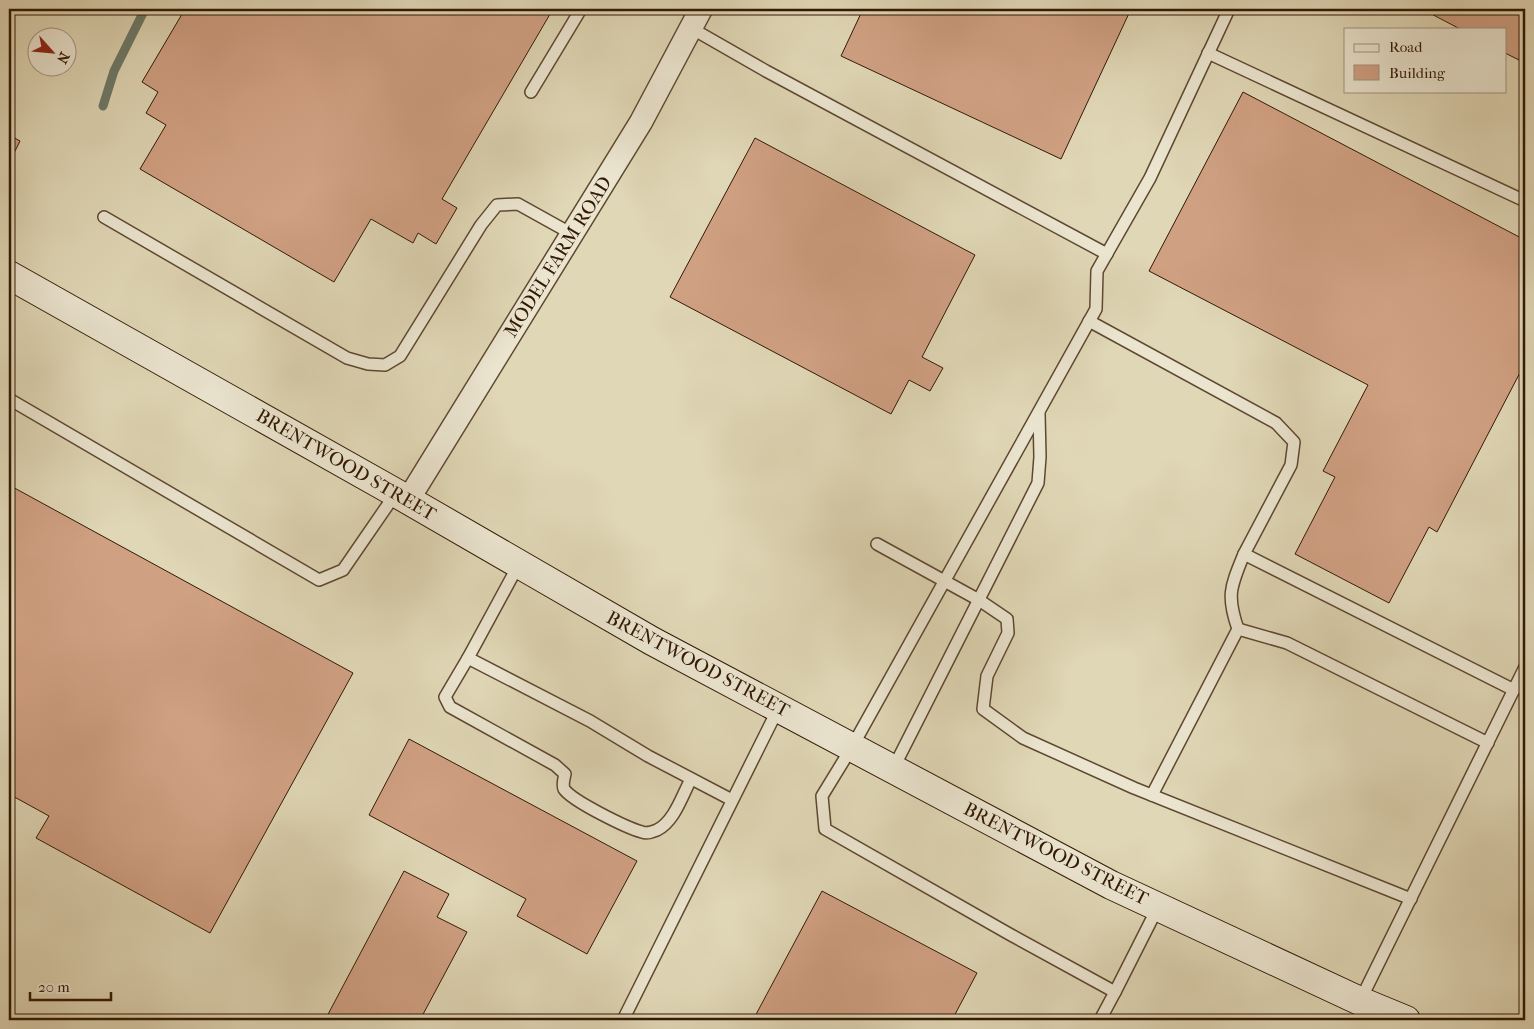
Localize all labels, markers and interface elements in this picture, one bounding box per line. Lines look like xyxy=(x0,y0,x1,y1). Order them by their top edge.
north arrow xyxy=(28,28,78,78)
legend xyxy=(1344,28,1506,92)
text: Road xyxy=(1389,38,1423,56)
text: N xyxy=(53,49,73,67)
text: Building xyxy=(1389,64,1446,82)
street label: MODEL FARM ROAD xyxy=(500,173,616,341)
street label: BRENTWOOD STREET xyxy=(252,404,440,526)
street label: BRENTWOOD STREET xyxy=(603,606,793,722)
street label: BRENTWOOD STREET xyxy=(960,798,1152,910)
scale bar xyxy=(30,969,111,1001)
text: 20 m xyxy=(38,978,70,996)

